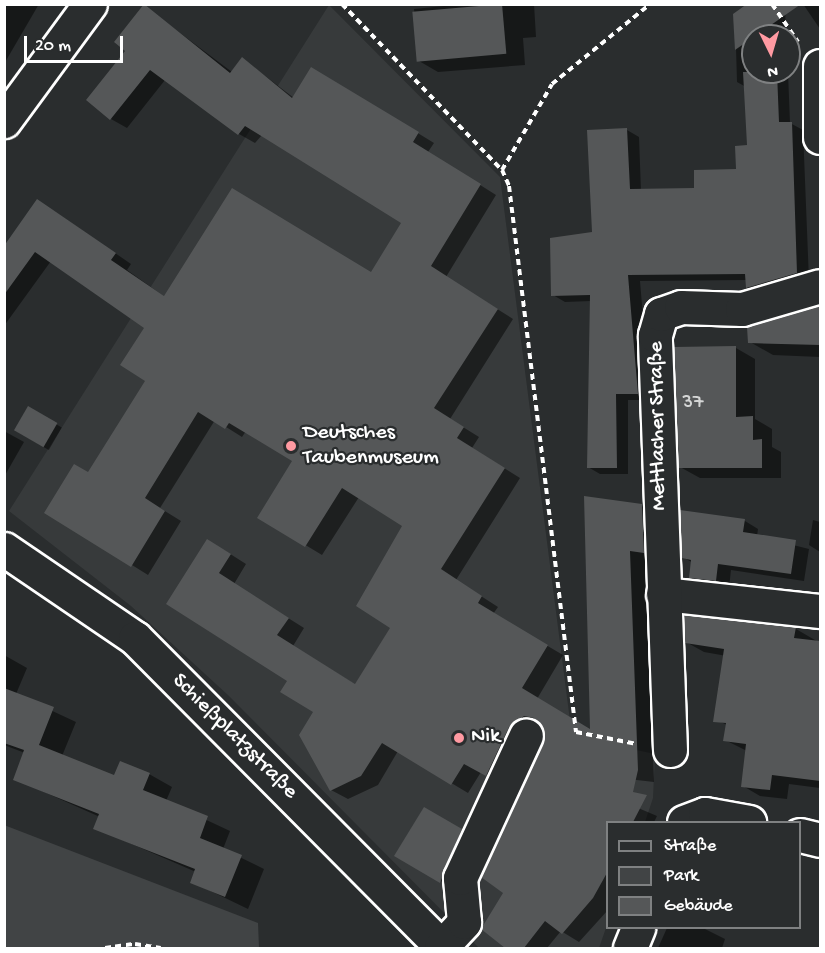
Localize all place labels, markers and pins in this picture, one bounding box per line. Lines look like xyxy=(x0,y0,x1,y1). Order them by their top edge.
place label: Deutsches Taubenmuseum xyxy=(303,420,439,472)
marker: Deutsches Taubenmuseum xyxy=(284,439,298,453)
place label: Nik xyxy=(471,725,500,751)
marker: Nik xyxy=(452,731,466,745)

